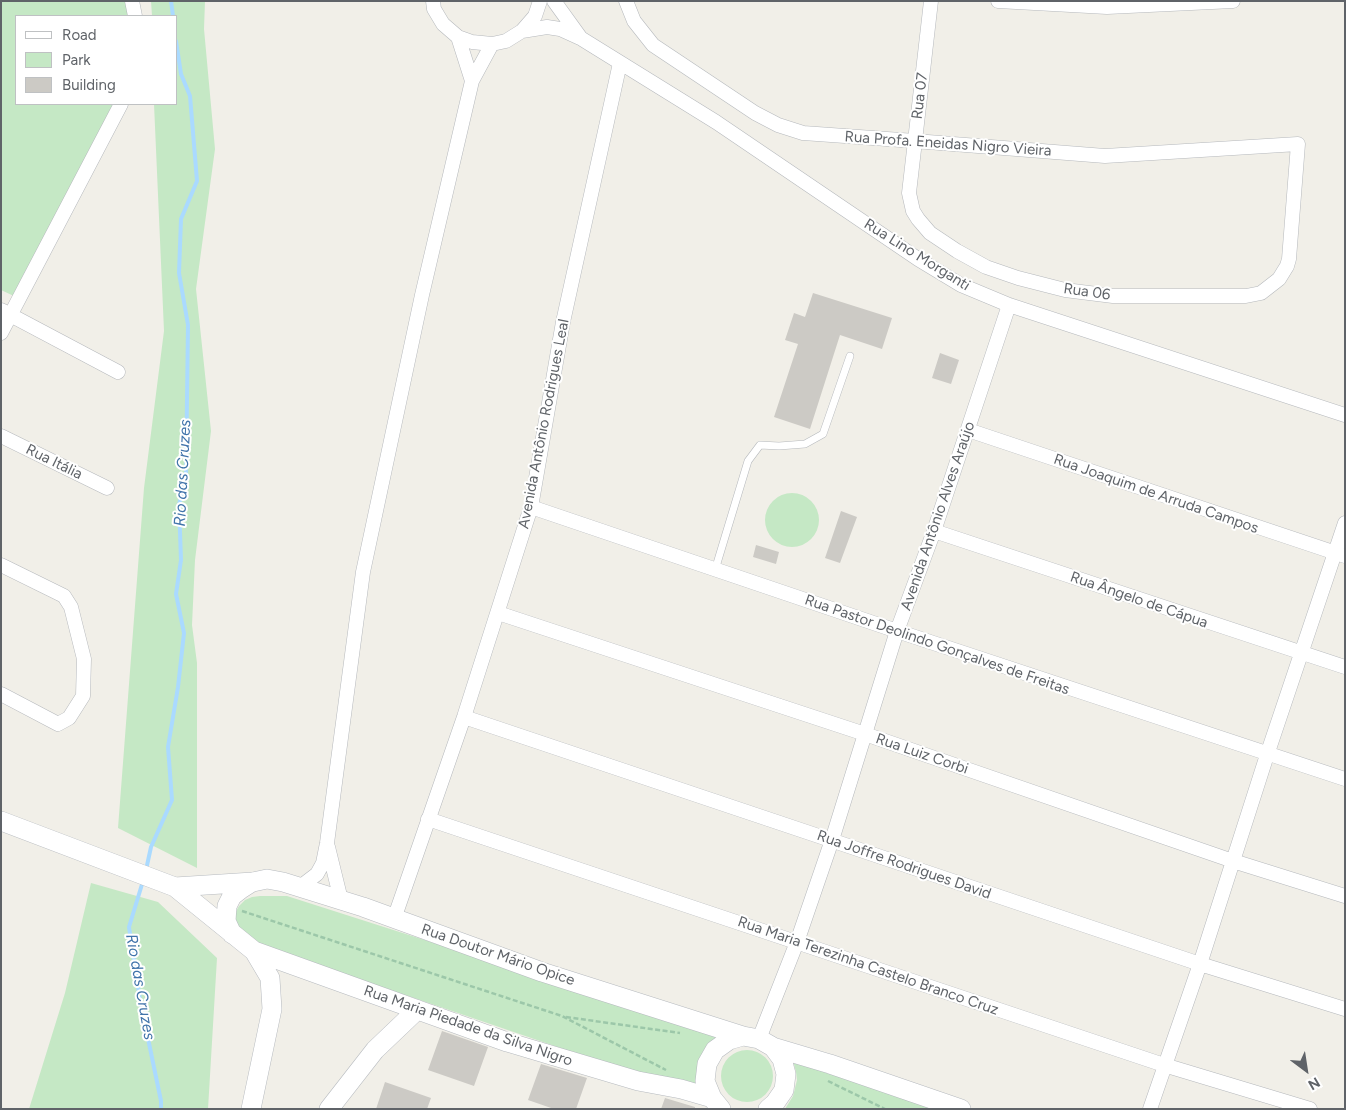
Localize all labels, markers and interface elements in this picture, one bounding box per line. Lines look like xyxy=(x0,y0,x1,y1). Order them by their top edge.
legend xyxy=(15,15,178,105)
text: Road xyxy=(62,26,97,44)
text: Park xyxy=(62,51,91,69)
street label: Rua 07 xyxy=(908,72,932,120)
text: Building xyxy=(62,76,116,94)
street label: Rua Profa. Eneidas Nigro Vieira xyxy=(844,128,1052,160)
street label: Rua Lino Morganti xyxy=(861,215,973,295)
street label: Rua 06 xyxy=(1062,280,1112,304)
street label: Avenida Antônio Rodrigues Leal xyxy=(515,318,573,530)
water label: Rio das Cruzes xyxy=(171,419,195,527)
street label: Avenida Antônio Alves Araújo xyxy=(897,419,979,613)
street label: Rua Itália xyxy=(23,441,85,483)
street label: Rua Joaquim de Arruda Campos xyxy=(1051,450,1261,538)
street label: Rua Ângelo de Cápua xyxy=(1068,568,1210,632)
street label: Rua Pastor Deolindo Gonçalves de Freitas xyxy=(802,591,1072,699)
street label: Rua Luiz Corbi xyxy=(873,730,971,778)
street label: Rua Joffre Rodrigues David xyxy=(815,827,993,903)
street label: Rua Maria Terezinha Castelo Branco Cruz xyxy=(735,913,1001,1019)
street label: Rua Doutor Mário Opice xyxy=(419,920,577,990)
water label: Rio das Cruzes xyxy=(121,933,159,1041)
street label: Rua Maria Piedade da Silva Nigro xyxy=(361,982,575,1070)
north arrow xyxy=(1281,1045,1331,1095)
text: N xyxy=(1305,1073,1323,1093)

